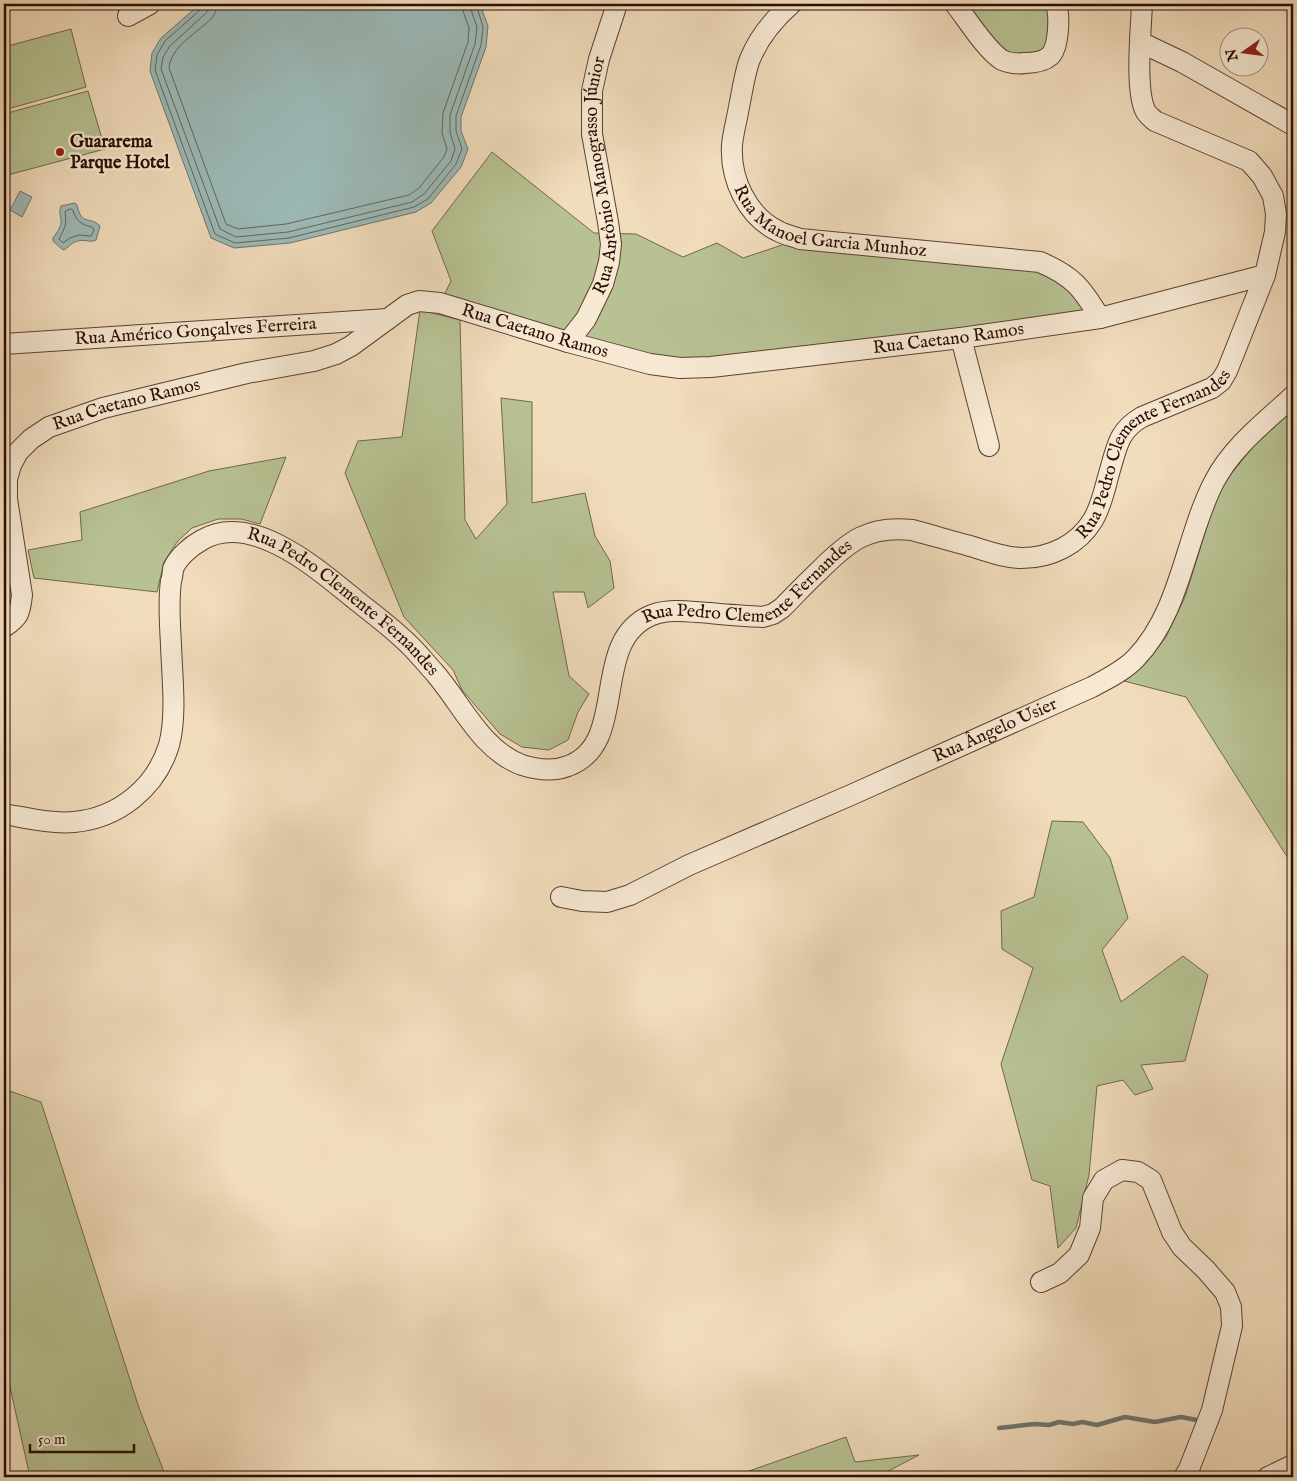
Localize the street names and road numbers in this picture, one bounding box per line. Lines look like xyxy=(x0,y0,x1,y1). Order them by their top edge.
street label: Rua Antônio Manograsso Júnior xyxy=(581,54,623,299)
street label: Rua Manoel Garcia Munhoz xyxy=(728,181,928,263)
street label: Rua Caetano Ramos xyxy=(459,299,611,364)
street label: Rua Américo Gonçalves Ferreira xyxy=(74,312,317,351)
street label: Rua Caetano Ramos xyxy=(872,318,1025,360)
street label: Rua Pedro Clemente Fernandes xyxy=(1071,366,1237,544)
street label: Rua Caetano Ramos xyxy=(50,373,202,436)
street label: Rua Pedro Clemente Fernandes xyxy=(245,522,444,681)
street label: Rua Pedro Clemente Fernandes xyxy=(638,534,857,629)
street label: Rua Ângelo Usier xyxy=(929,692,1061,768)

